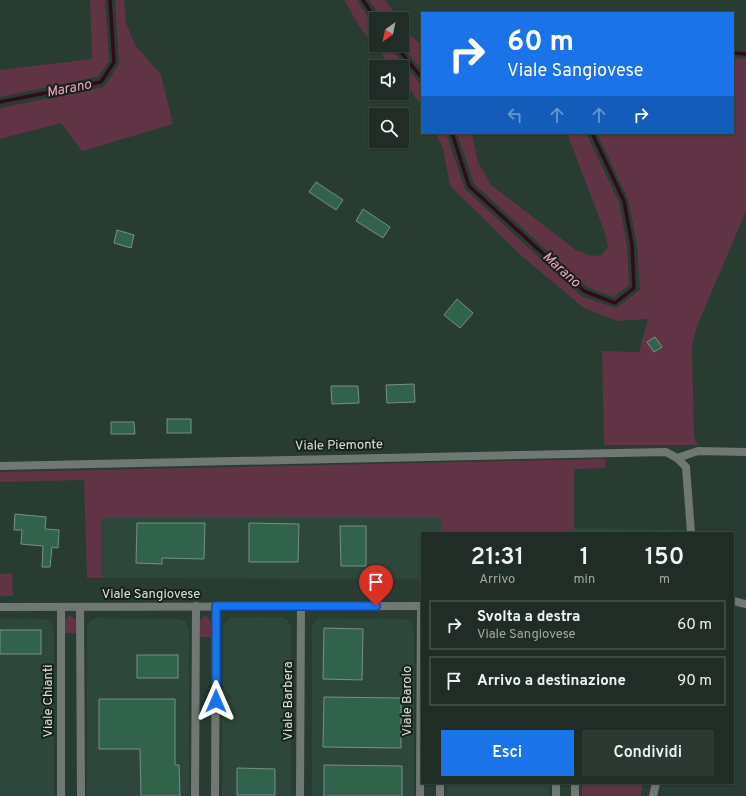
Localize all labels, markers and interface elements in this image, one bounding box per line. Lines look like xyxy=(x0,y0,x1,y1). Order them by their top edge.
north arrow xyxy=(369,12,409,52)
map controls xyxy=(369,12,409,148)
text: 60 m xyxy=(507,25,574,61)
icon: right xyxy=(441,28,493,80)
button: sound xyxy=(369,60,409,100)
text: Viale Sangiovese xyxy=(507,60,644,83)
water label: Marano xyxy=(45,76,93,102)
icon: left xyxy=(504,104,526,126)
icon: ahead xyxy=(546,104,568,126)
icon: ahead xyxy=(588,104,610,126)
icon: right xyxy=(630,104,652,126)
button: search xyxy=(369,108,409,148)
water label: Marano xyxy=(539,249,584,292)
street label: Viale Piemonte xyxy=(295,437,383,455)
text: 21:31 xyxy=(471,543,524,573)
text: 1 xyxy=(580,543,589,573)
text: 150 xyxy=(645,543,684,573)
pin xyxy=(359,565,393,606)
icon: arrive xyxy=(365,571,387,593)
text: Arrivo xyxy=(479,572,515,588)
text: min xyxy=(574,572,595,588)
text: m xyxy=(659,572,670,588)
street label: Viale Sangiovese xyxy=(102,587,200,603)
text: Svolta a destra xyxy=(477,608,580,627)
icon: right xyxy=(443,614,465,636)
text: 60 m xyxy=(677,616,712,635)
text: Viale Sangiovese xyxy=(477,627,576,643)
street label: Viale Barbera xyxy=(281,662,297,741)
street label: Viale Chianti xyxy=(41,664,57,738)
street label: Viale Barolo xyxy=(400,666,416,736)
icon: arrive xyxy=(443,670,465,692)
text: Arrivo a destinazione xyxy=(477,672,626,691)
text: 90 m xyxy=(677,672,712,691)
position arrow xyxy=(195,680,237,722)
button: Esci xyxy=(441,730,574,776)
button: Condividi xyxy=(582,730,714,776)

